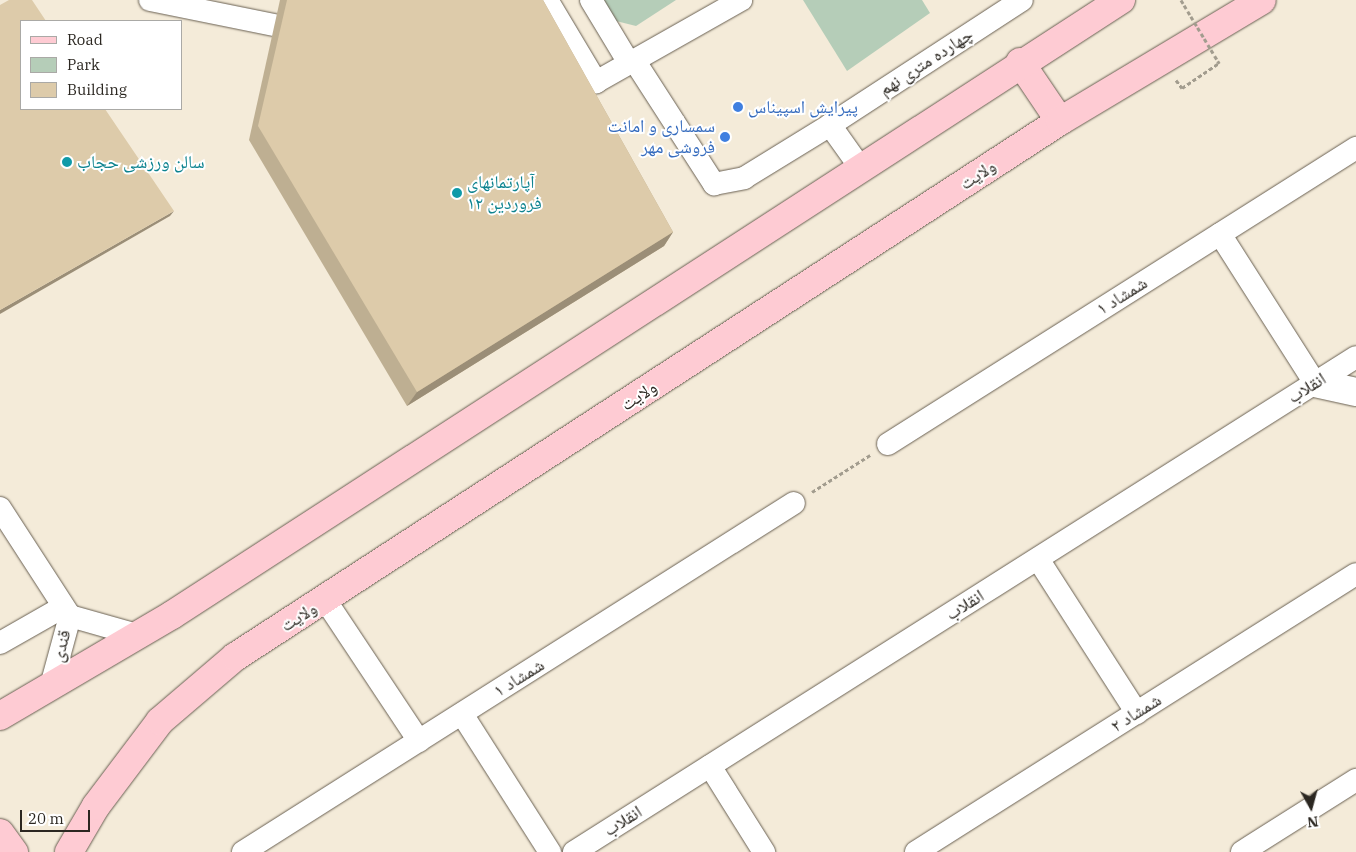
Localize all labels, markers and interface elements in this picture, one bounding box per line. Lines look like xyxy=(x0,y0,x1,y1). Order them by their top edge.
legend xyxy=(20,20,182,110)
street label: چهارده متری نهم xyxy=(875,24,977,100)
text: Road xyxy=(67,30,103,49)
text: Park xyxy=(67,55,100,74)
text: Building xyxy=(67,80,127,99)
place label: پیرایش اسپیناس xyxy=(748,96,858,118)
marker: پیرایش اسپیناس xyxy=(732,101,744,113)
place label: سمساری و امانت فروشی مهر xyxy=(608,116,715,158)
marker: سمساری و امانت فروشی مهر xyxy=(719,131,731,143)
place label: سالن ورزشی حجاب xyxy=(77,151,205,173)
street label: ولایت xyxy=(956,155,1000,195)
marker: سالن ورزشی حجاب xyxy=(61,156,73,168)
place label: آپارتمانهای ۱۲ فروردین xyxy=(467,172,542,214)
marker: آپارتمانهای ۱۲ فروردین xyxy=(451,187,463,199)
street label: شمشاد ۱ xyxy=(1093,272,1151,320)
street label: انقلاب xyxy=(1284,368,1330,408)
street label: ولایت xyxy=(617,376,661,416)
street label: انقلاب xyxy=(942,585,988,625)
street label: ولایت xyxy=(277,598,321,636)
street label: قندی xyxy=(46,628,76,664)
street label: شمشاد ۱ xyxy=(490,654,548,702)
street label: شمشاد ۲ xyxy=(1107,689,1165,737)
north arrow xyxy=(1286,782,1336,832)
scale bar xyxy=(22,800,92,832)
street label: انقلاب xyxy=(600,801,646,841)
text: 20 m xyxy=(28,809,64,828)
text: N xyxy=(1306,812,1319,831)

